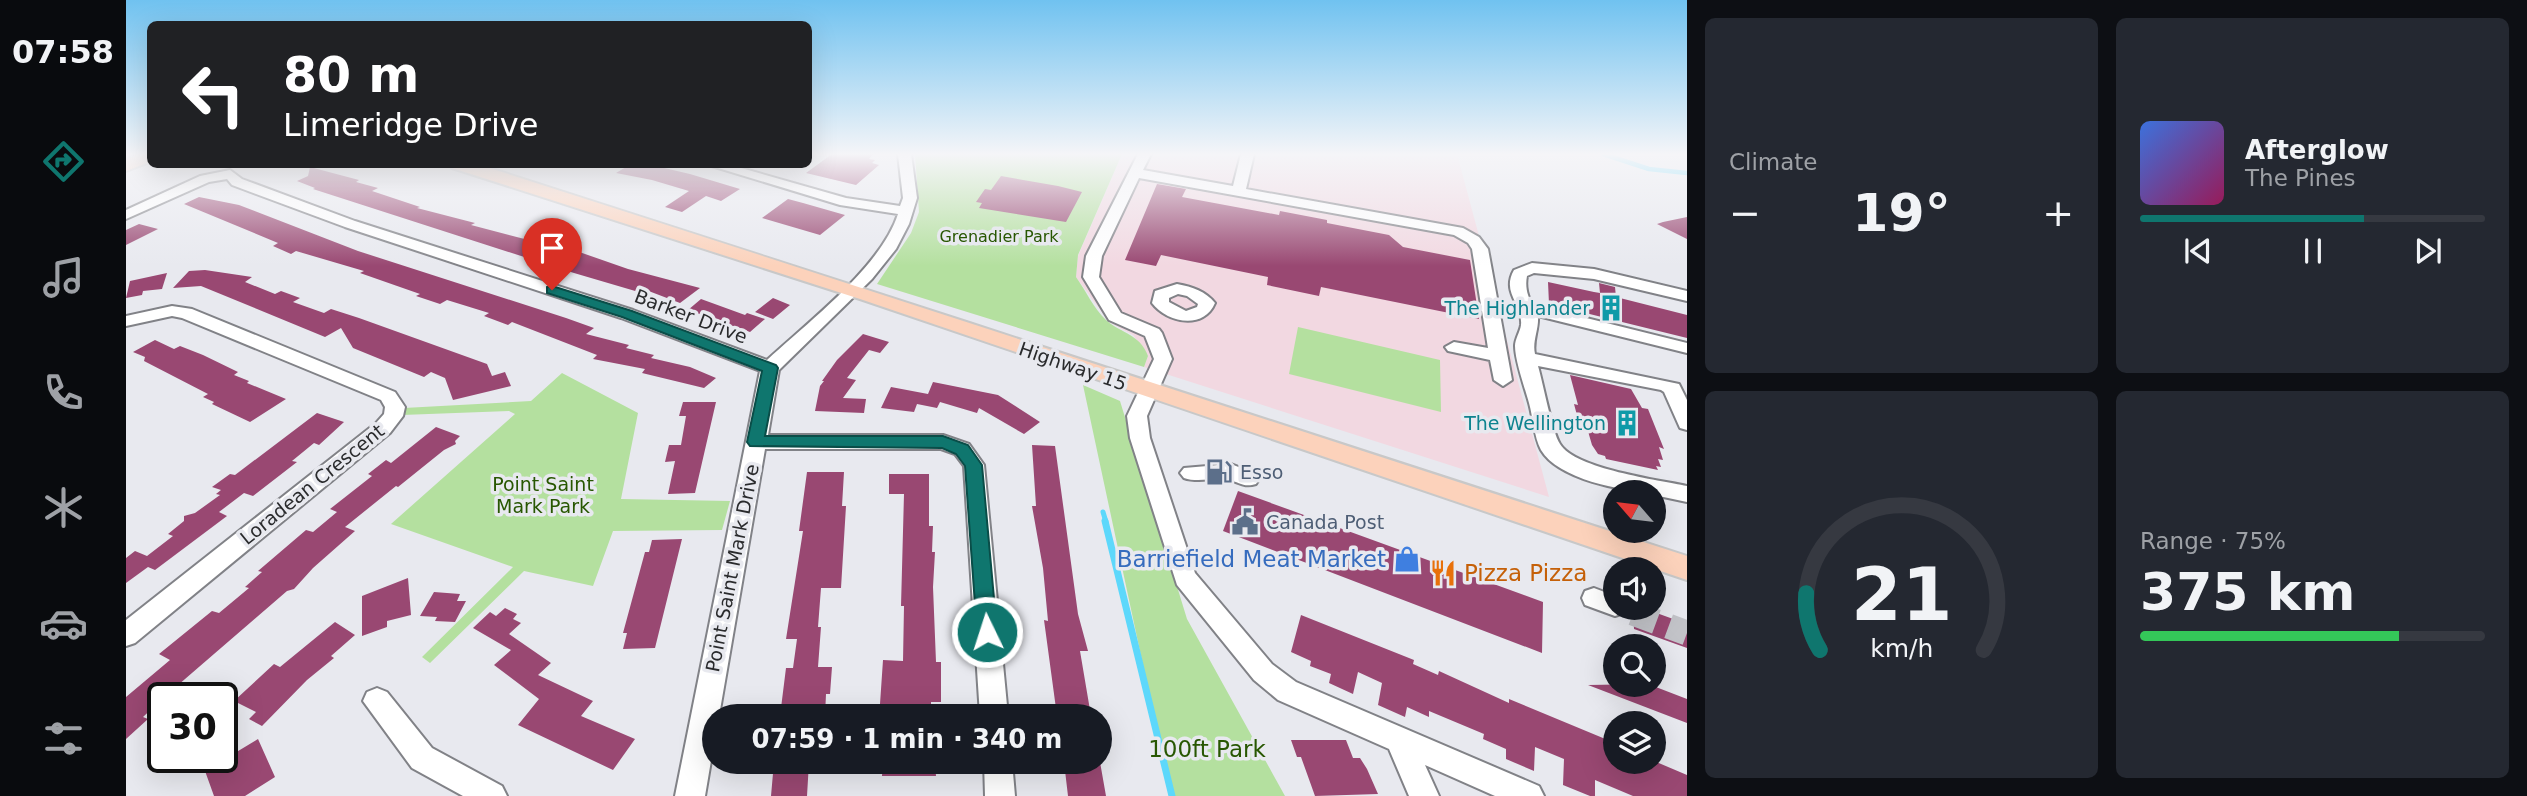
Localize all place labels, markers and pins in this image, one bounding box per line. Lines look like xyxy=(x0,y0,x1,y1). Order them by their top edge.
pin xyxy=(522,218,582,290)
building icon: The Highlander xyxy=(1596,293,1626,323)
place label: The Highlander xyxy=(1443,297,1590,319)
building icon: The Wellington xyxy=(1612,408,1642,438)
place label: The Wellington xyxy=(1463,412,1606,434)
fuel station icon: Esso xyxy=(1204,457,1234,487)
place label: Esso xyxy=(1240,461,1283,483)
public building icon: Canada Post xyxy=(1230,507,1260,537)
place label: Canada Post xyxy=(1266,511,1384,533)
shop icon: Barriefield Meat Market xyxy=(1392,544,1422,574)
place label: Barriefield Meat Market xyxy=(1117,546,1386,572)
restaurant icon: Pizza Pizza xyxy=(1428,558,1458,588)
place label: Pizza Pizza xyxy=(1464,560,1587,586)

